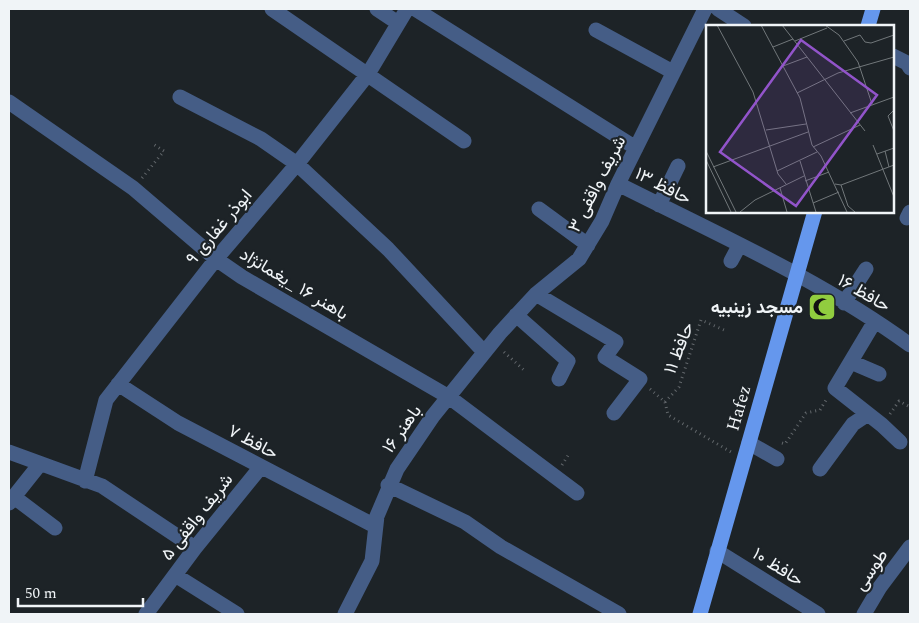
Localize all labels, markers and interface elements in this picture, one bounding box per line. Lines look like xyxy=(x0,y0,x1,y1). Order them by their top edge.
inset map xyxy=(706,25,894,212)
street label: شریف واقفی ۳ xyxy=(561,131,633,237)
street label: حافظ ۱۳ xyxy=(630,160,696,212)
street label: ابوذر غفاری ۹ xyxy=(179,183,259,271)
street label: باهنر ۱۶ _یغمانژاد xyxy=(234,241,354,327)
street label: حافظ ۱۶ xyxy=(832,267,896,319)
mosque icon: مسجد زینبیه xyxy=(807,292,837,322)
place label: مسجد زینبیه xyxy=(711,294,803,321)
street label: حافظ ۱۱ xyxy=(657,318,701,378)
street label: Hafez xyxy=(720,382,758,434)
street label: باهنر ۱۶ xyxy=(375,399,429,459)
street label: حافظ ۷ xyxy=(223,417,283,467)
street label: شریف واقفی ۵ xyxy=(154,468,240,566)
street label: حافظ ۱۰ xyxy=(747,541,809,593)
street label: طوسی xyxy=(847,544,895,596)
scale bar xyxy=(18,576,142,608)
text: 50 m xyxy=(25,582,57,605)

